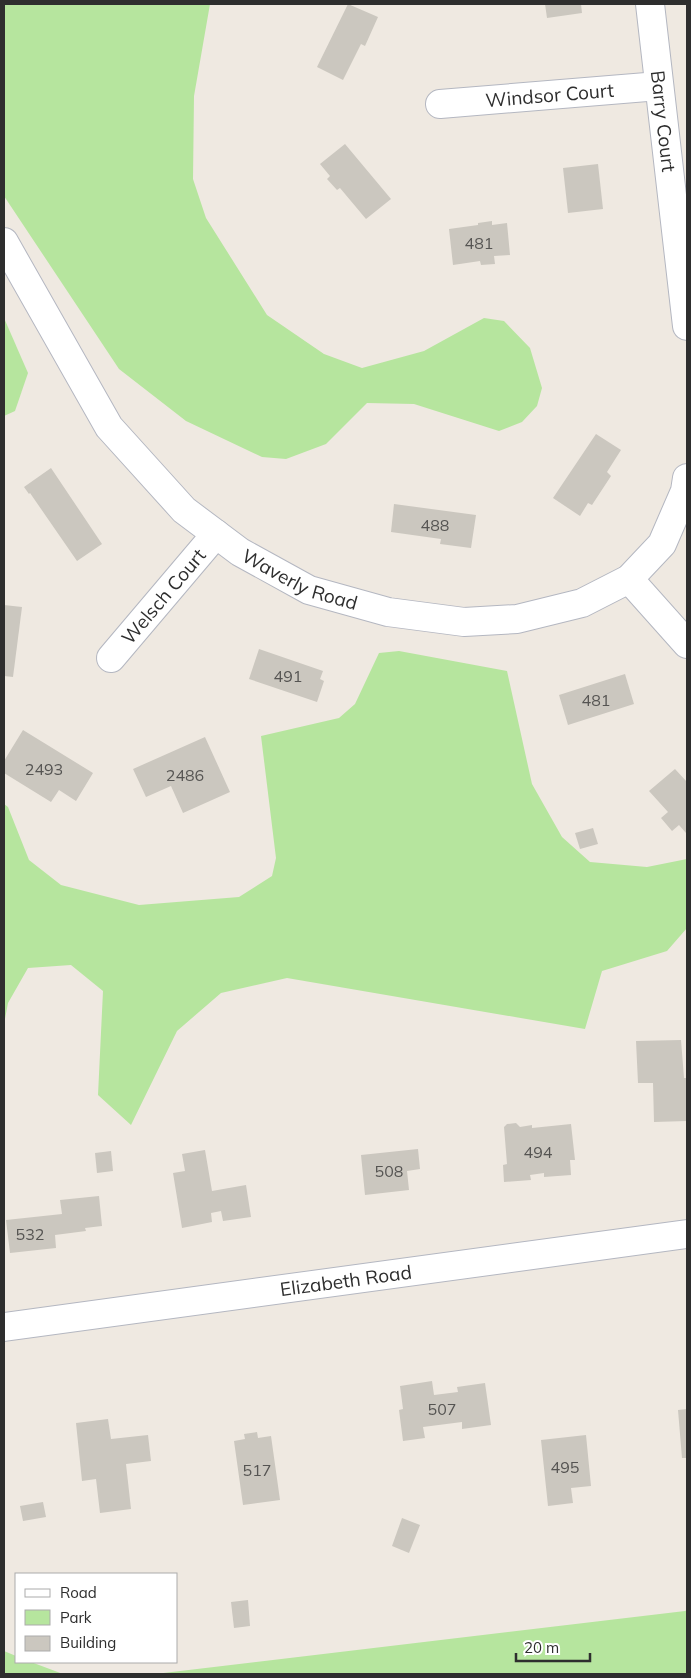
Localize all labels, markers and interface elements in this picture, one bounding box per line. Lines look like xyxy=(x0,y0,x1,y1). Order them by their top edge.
street label: Barry Court xyxy=(646,69,681,174)
street label: Windsor Court xyxy=(485,78,615,112)
house number: 481 xyxy=(465,233,493,253)
house number: 488 xyxy=(421,515,449,535)
street label: Welsch Court xyxy=(116,543,211,649)
street label: Waverly Road xyxy=(238,543,360,615)
house number: 491 xyxy=(274,666,302,686)
house number: 481 xyxy=(582,690,610,710)
house number: 2493 xyxy=(25,759,63,779)
house number: 2486 xyxy=(166,765,204,785)
house number: 494 xyxy=(524,1142,553,1162)
house number: 508 xyxy=(375,1161,403,1181)
house number: 532 xyxy=(16,1224,44,1244)
street label: Elizabeth Road xyxy=(279,1260,413,1301)
house number: 507 xyxy=(428,1399,456,1419)
house number: 495 xyxy=(551,1457,579,1477)
house number: 517 xyxy=(243,1460,271,1480)
legend xyxy=(15,1573,178,1663)
text: Road xyxy=(60,1583,97,1602)
text: Park xyxy=(60,1608,92,1627)
scale bar xyxy=(516,1630,590,1662)
text: Building xyxy=(60,1633,116,1652)
text: 20 m xyxy=(524,1638,559,1657)

